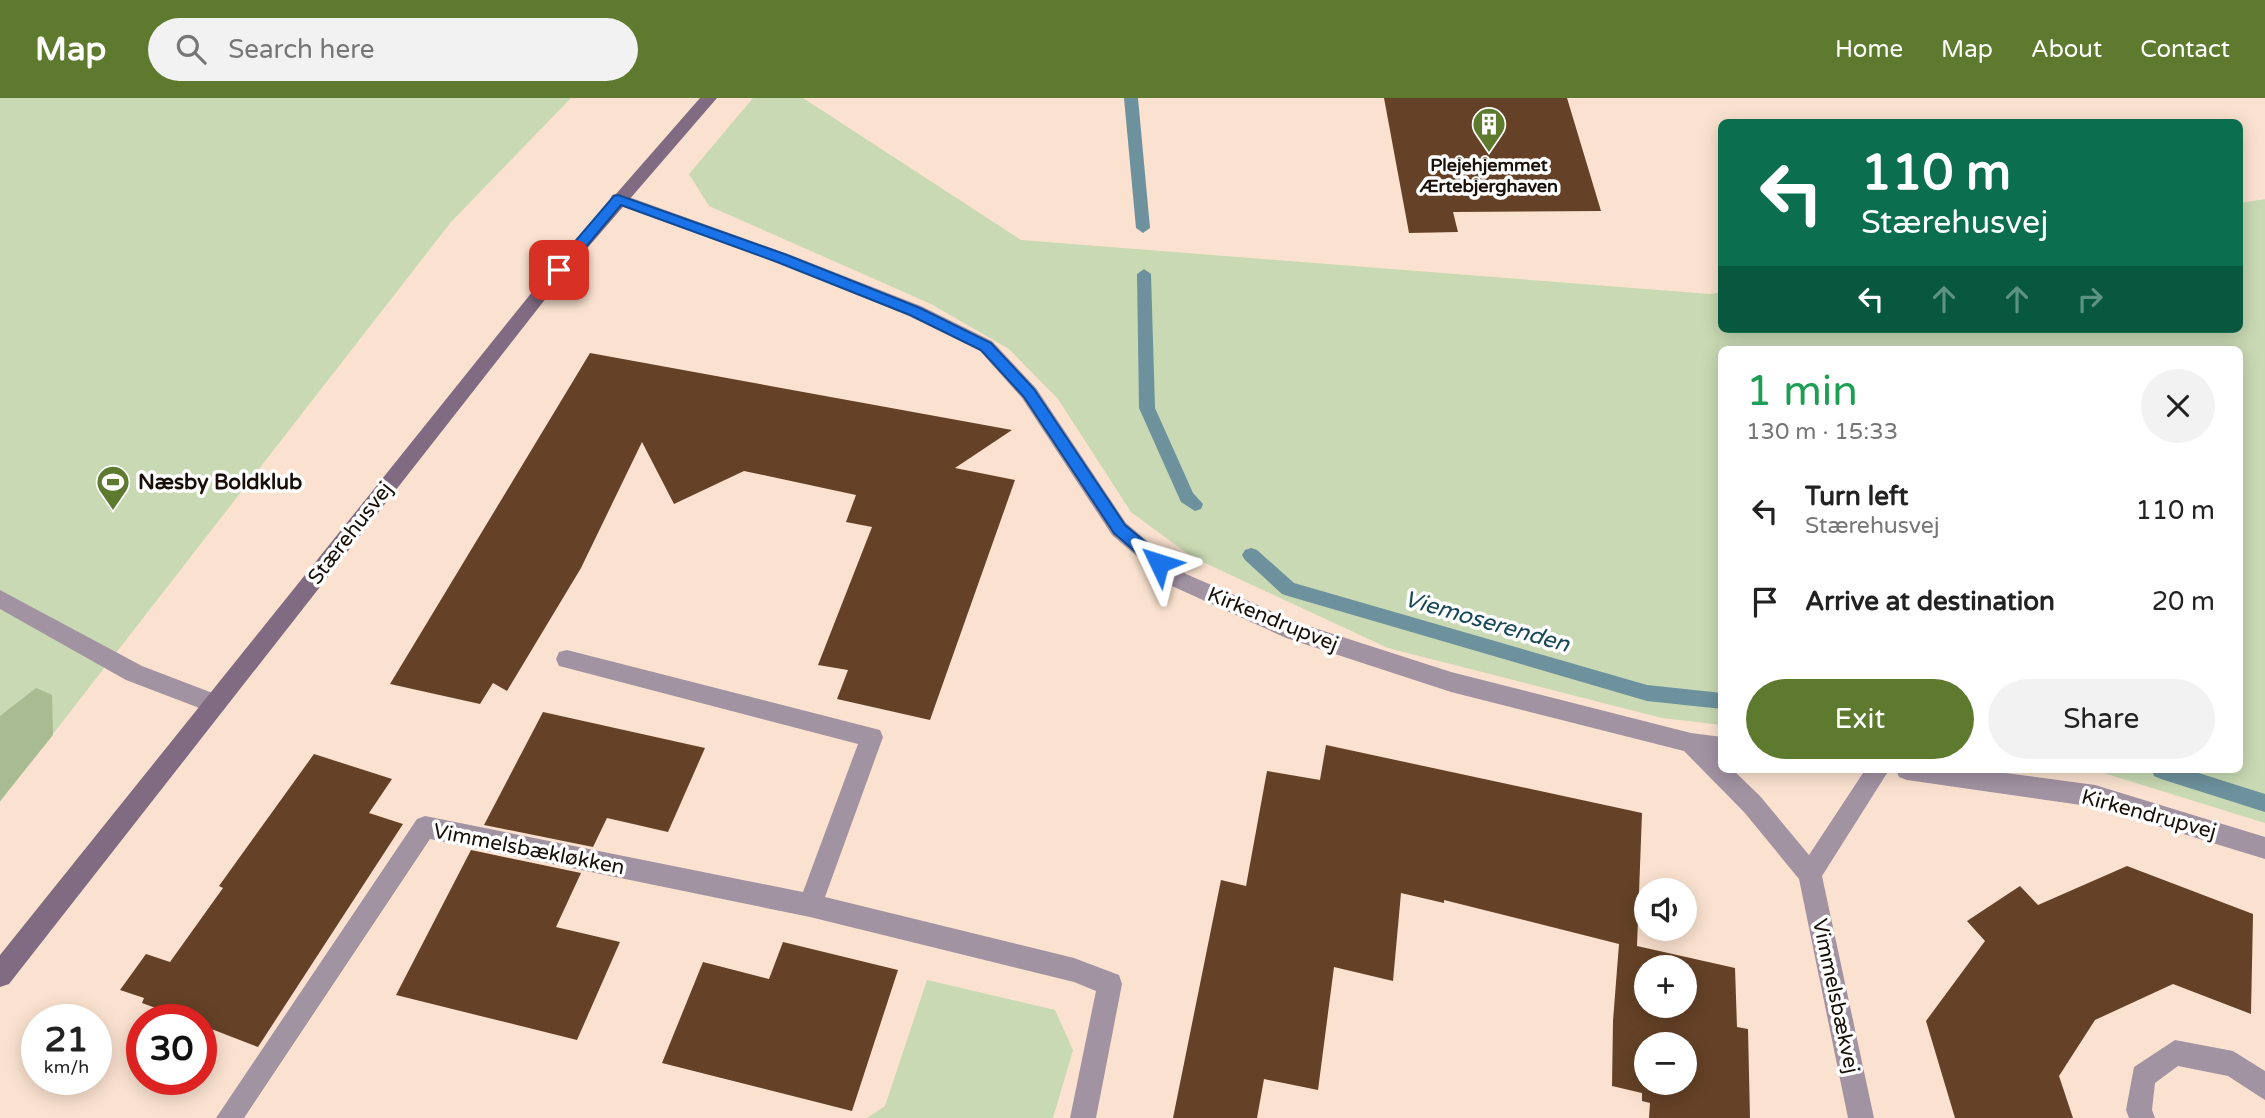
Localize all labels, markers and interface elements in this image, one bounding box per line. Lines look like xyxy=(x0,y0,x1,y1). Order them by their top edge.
search box xyxy=(148,18,638,81)
text: Map xyxy=(35,30,106,69)
icon: search xyxy=(172,30,210,68)
text: Search here xyxy=(228,34,374,65)
text: Home xyxy=(1835,35,1903,64)
text: Map xyxy=(1941,35,1993,64)
text: About xyxy=(2031,35,2102,64)
text: Contact xyxy=(2140,35,2230,64)
building icon: Plejehjemmet Ærtebjerghaven xyxy=(1470,105,1508,154)
text: 110 m xyxy=(1861,144,2011,203)
icon: left xyxy=(1746,147,1837,238)
place label: Plejehjemmet Ærtebjerghaven xyxy=(1419,154,1558,197)
text: Stærehusvej xyxy=(1861,204,2048,242)
pin xyxy=(529,240,589,300)
icon: arrive xyxy=(540,251,578,289)
icon: left xyxy=(1852,280,1890,318)
icon: ahead xyxy=(1925,280,1963,318)
icon: ahead xyxy=(1998,280,2036,318)
icon: right xyxy=(2071,280,2109,318)
text: 1 min xyxy=(1746,366,1858,417)
button: close xyxy=(2141,369,2215,443)
text: 130 m · 15:33 xyxy=(1746,418,1898,446)
sports icon: Næsby Boldklub xyxy=(94,463,132,512)
place label: Næsby Boldklub xyxy=(138,470,302,495)
street label: Stærehusvej xyxy=(303,477,398,589)
text: Turn left xyxy=(1805,481,1908,512)
icon: left xyxy=(1746,492,1784,530)
text: 110 m xyxy=(2135,495,2215,526)
text: Stærehusvej xyxy=(1805,512,1940,540)
position arrow xyxy=(1122,526,1196,600)
street label: Kirkendrupvej xyxy=(1204,582,1342,657)
icon: arrive xyxy=(1746,583,1784,621)
water label: Viemoserenden xyxy=(1401,585,1574,659)
text: Arrive at destination xyxy=(1805,586,2055,617)
text: 20 m xyxy=(2152,586,2215,617)
button: Exit xyxy=(1746,679,1974,759)
button: Share xyxy=(1988,679,2215,759)
street label: Kirkendrupvej xyxy=(2079,784,2219,845)
street label: Vimmelsbækløkken xyxy=(431,819,627,880)
map controls xyxy=(1634,878,1697,1095)
button: sound xyxy=(1634,878,1697,941)
street label: Vimmelsbækvej xyxy=(1807,917,1864,1076)
button: + xyxy=(1634,955,1697,1018)
speed limit sign: 30 xyxy=(126,1004,217,1095)
text: 21 xyxy=(45,1019,88,1061)
button: − xyxy=(1634,1032,1697,1095)
text: km/h xyxy=(44,1056,89,1078)

